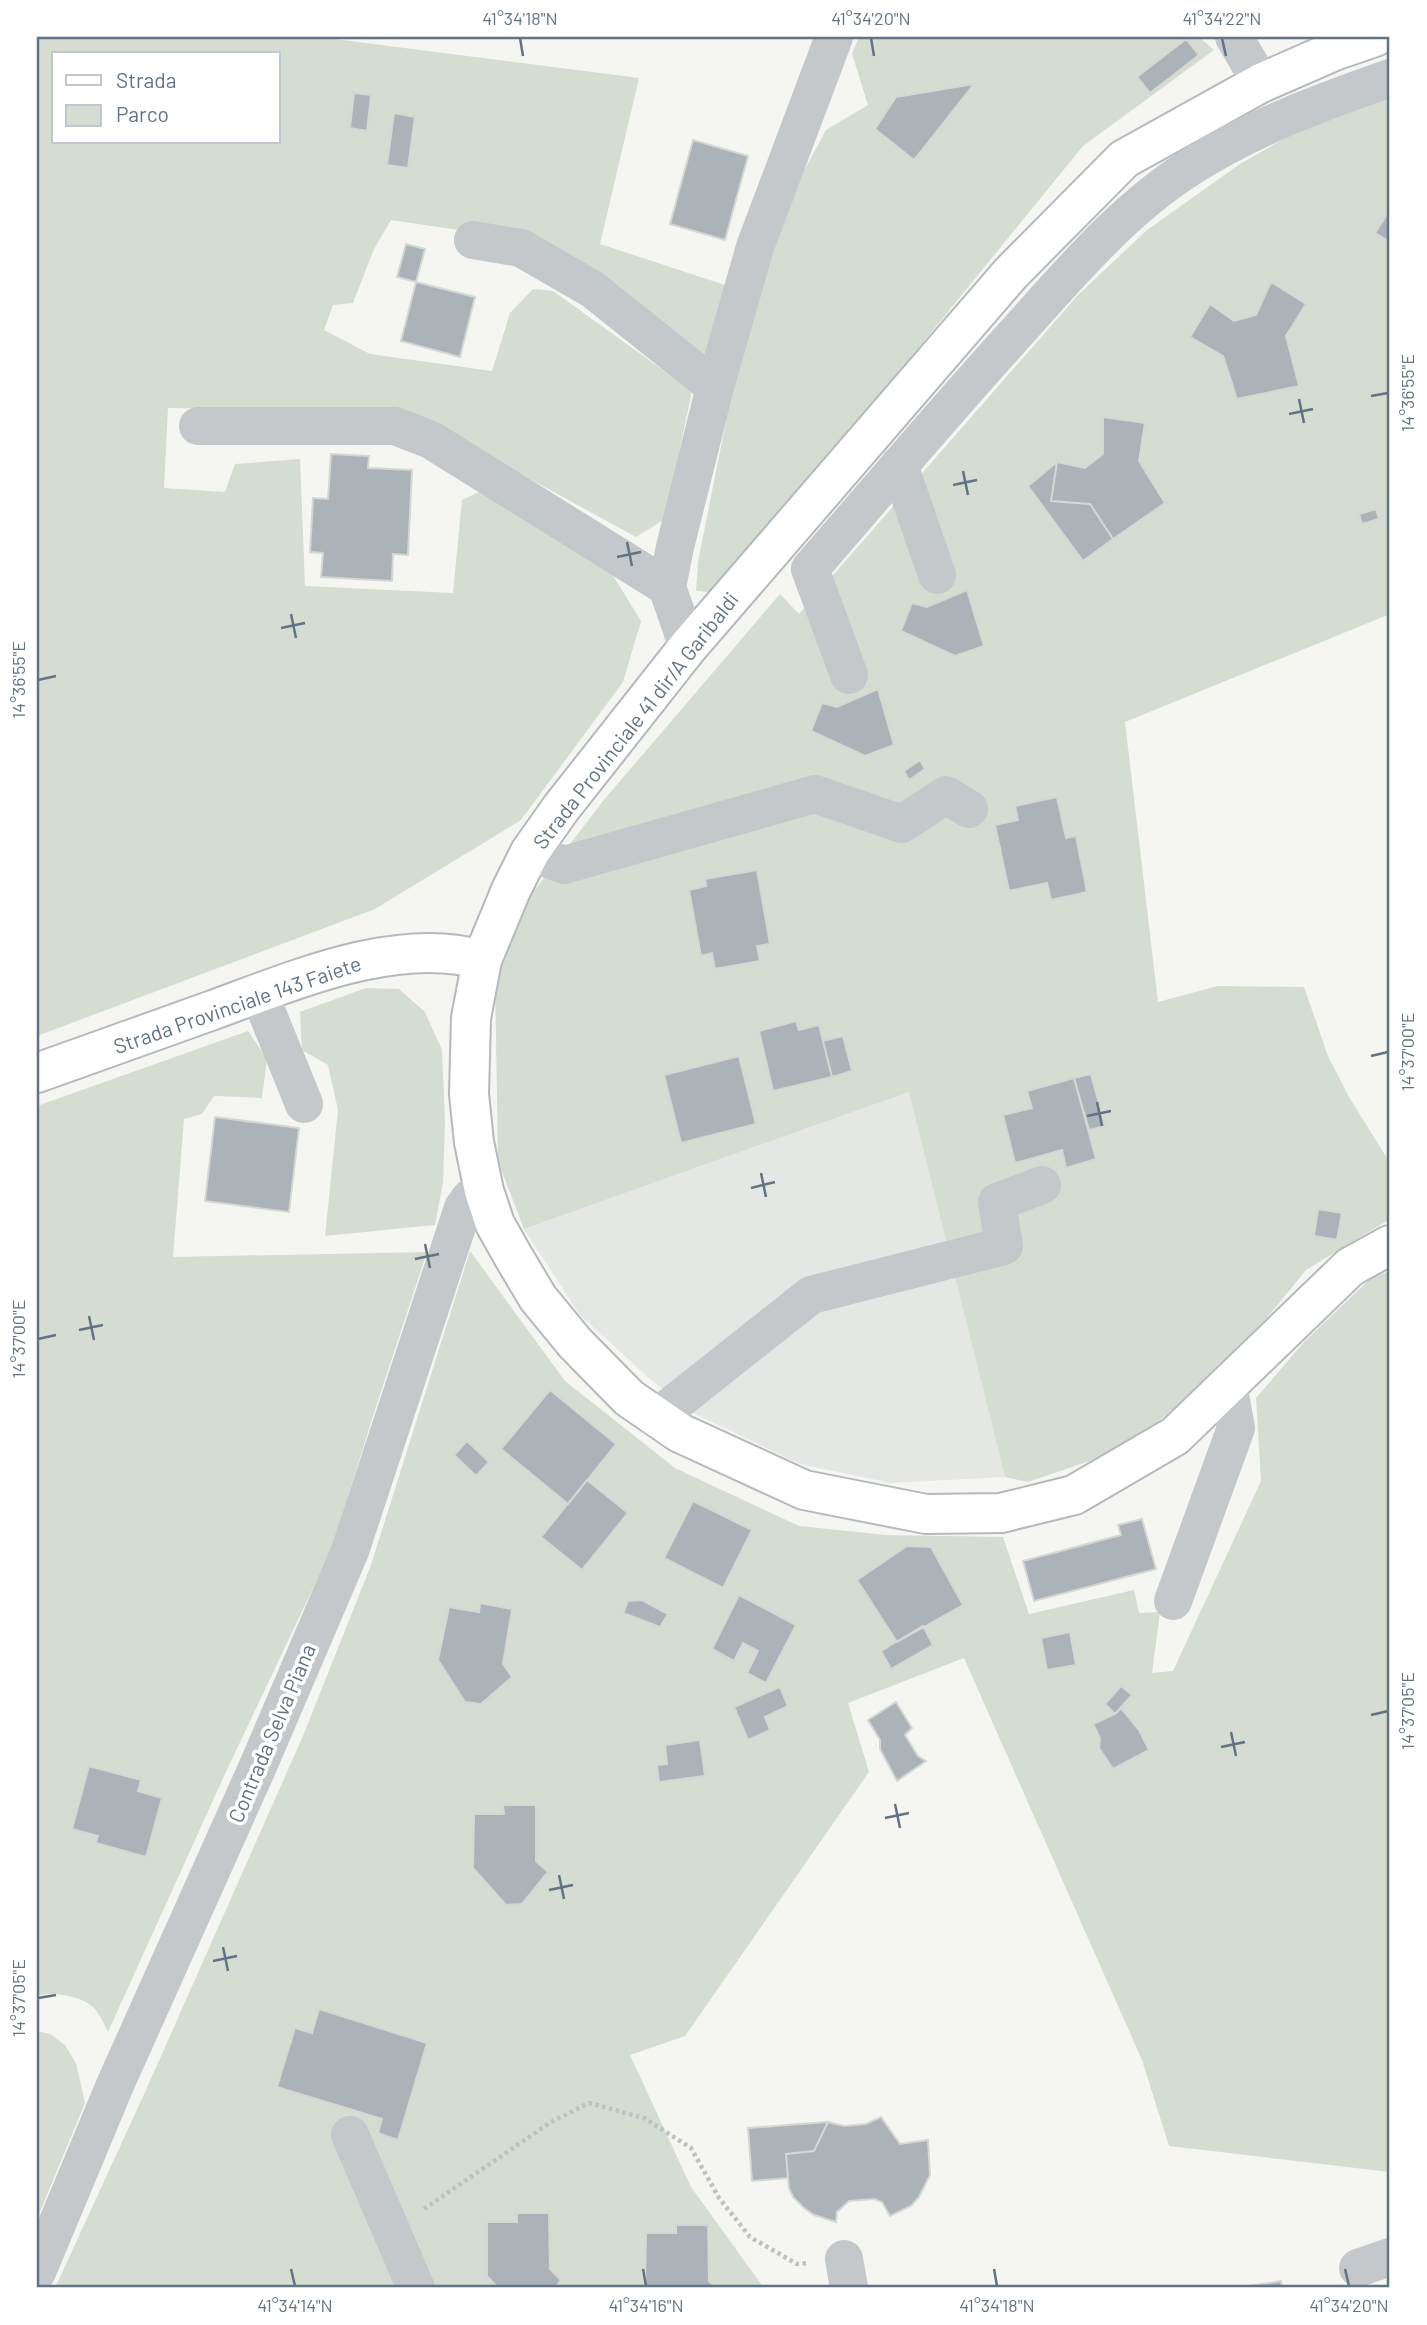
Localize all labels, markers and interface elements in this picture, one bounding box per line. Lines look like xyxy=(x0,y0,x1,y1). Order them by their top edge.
text: 41°34'18"N xyxy=(482,7,558,29)
text: 41°34'20"N xyxy=(831,7,911,29)
text: 41°34'22"N xyxy=(1183,7,1261,29)
legend xyxy=(52,52,280,144)
text: Strada xyxy=(116,67,176,92)
text: Parco xyxy=(116,101,169,126)
text: 14°36'55"E xyxy=(1396,354,1418,432)
street label: Strada Provinciale 41 dir/A Garibaldi xyxy=(527,587,743,853)
text: 14°36'55"E xyxy=(7,641,29,719)
street label: Strada Provinciale 143 Faiete xyxy=(110,950,364,1058)
text: 14°37'00"E xyxy=(1396,1012,1418,1092)
text: 14°37'00"E xyxy=(7,1299,29,1379)
street label: Contrada Selva Piana xyxy=(222,1640,320,1826)
text: 14°37'05"E xyxy=(1396,1672,1418,1750)
text: 14°37'05"E xyxy=(7,1959,29,2037)
text: 41°34'14"N xyxy=(257,2294,333,2316)
text: 41°34'16"N xyxy=(608,2294,684,2316)
text: 41°34'18"N xyxy=(959,2294,1035,2316)
text: 41°34'20"N xyxy=(1309,2294,1389,2316)

